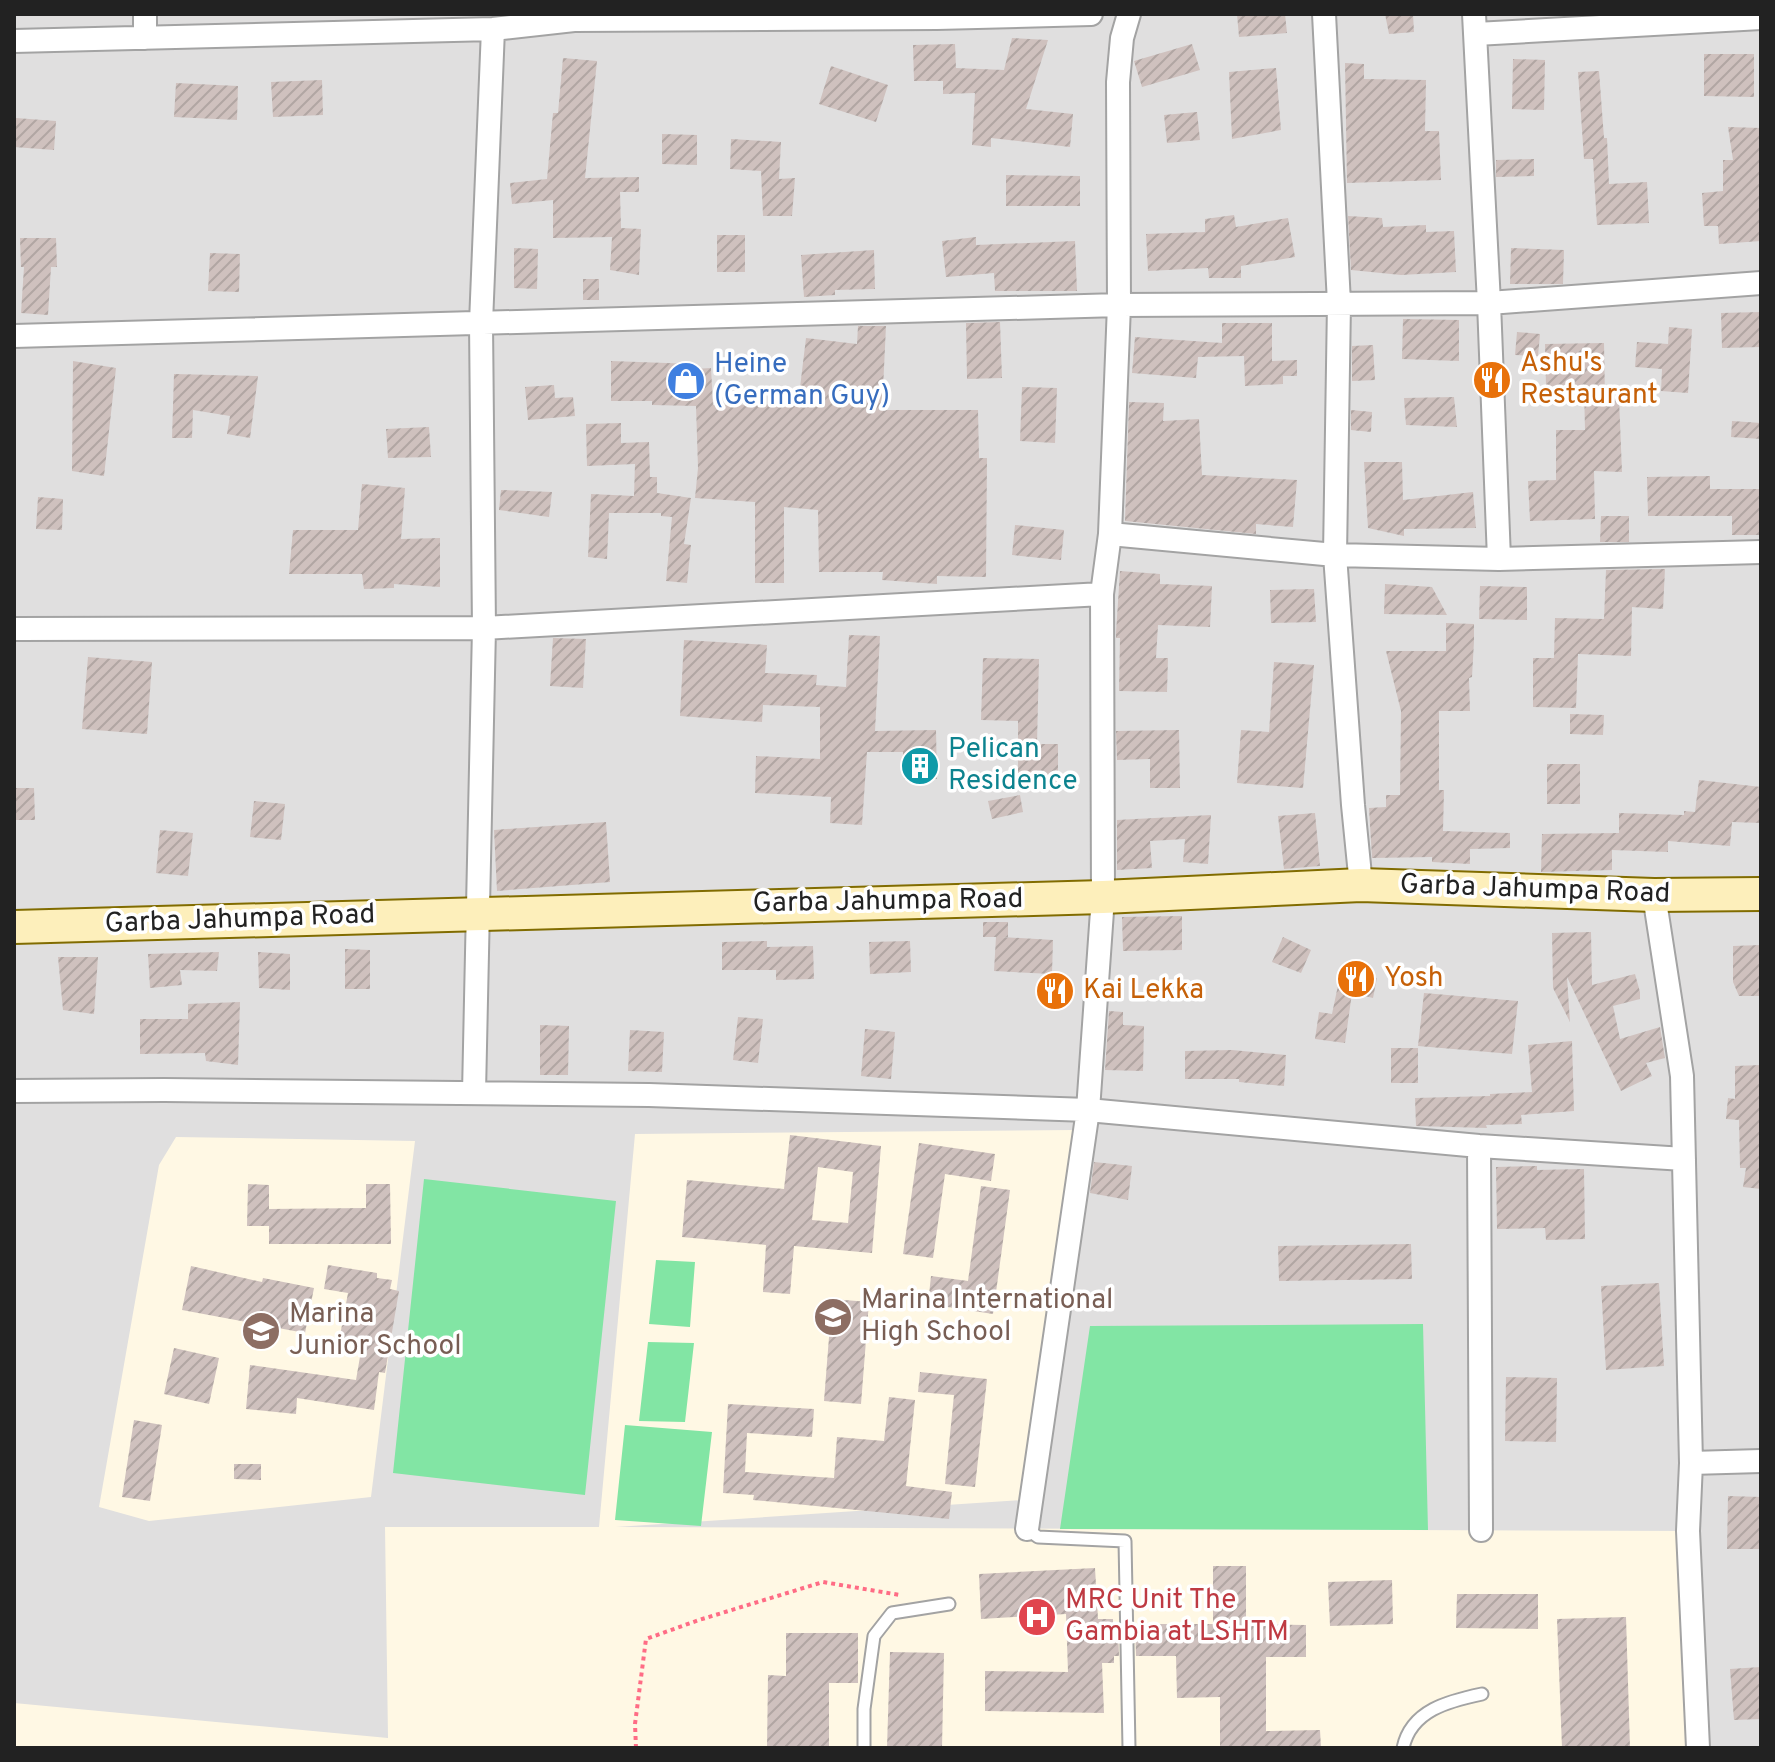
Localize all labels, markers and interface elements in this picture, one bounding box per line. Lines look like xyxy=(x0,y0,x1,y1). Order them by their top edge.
place label: Ashu's Restaurant xyxy=(1520,346,1658,414)
place label: Heine (German Guy) xyxy=(714,347,890,415)
restaurant icon: Ashu's Restaurant xyxy=(1471,359,1513,401)
shop icon: Heine (German Guy) xyxy=(665,360,707,402)
place label: Pelican Residence xyxy=(948,732,1078,800)
building icon: Pelican Residence xyxy=(899,745,941,787)
street label: Garba Jahumpa Road xyxy=(1399,867,1671,913)
street label: Garba Jahumpa Road xyxy=(752,882,1024,922)
street label: Garba Jahumpa Road xyxy=(104,897,376,943)
restaurant icon: Yosh xyxy=(1335,958,1377,1000)
place label: Yosh xyxy=(1384,961,1444,997)
restaurant icon: Kai Lekka xyxy=(1034,970,1076,1012)
place label: Kai Lekka xyxy=(1083,973,1204,1009)
place label: Marina International High School xyxy=(861,1283,1113,1351)
school or university icon: Marina International High School xyxy=(812,1296,854,1338)
place label: Marina Junior School xyxy=(289,1297,462,1365)
school or university icon: Marina Junior School xyxy=(240,1310,282,1352)
place label: MRC Unit The Gambia at LSHTM xyxy=(1065,1583,1289,1651)
hospital icon: MRC Unit The Gambia at LSHTM xyxy=(1016,1596,1058,1638)

